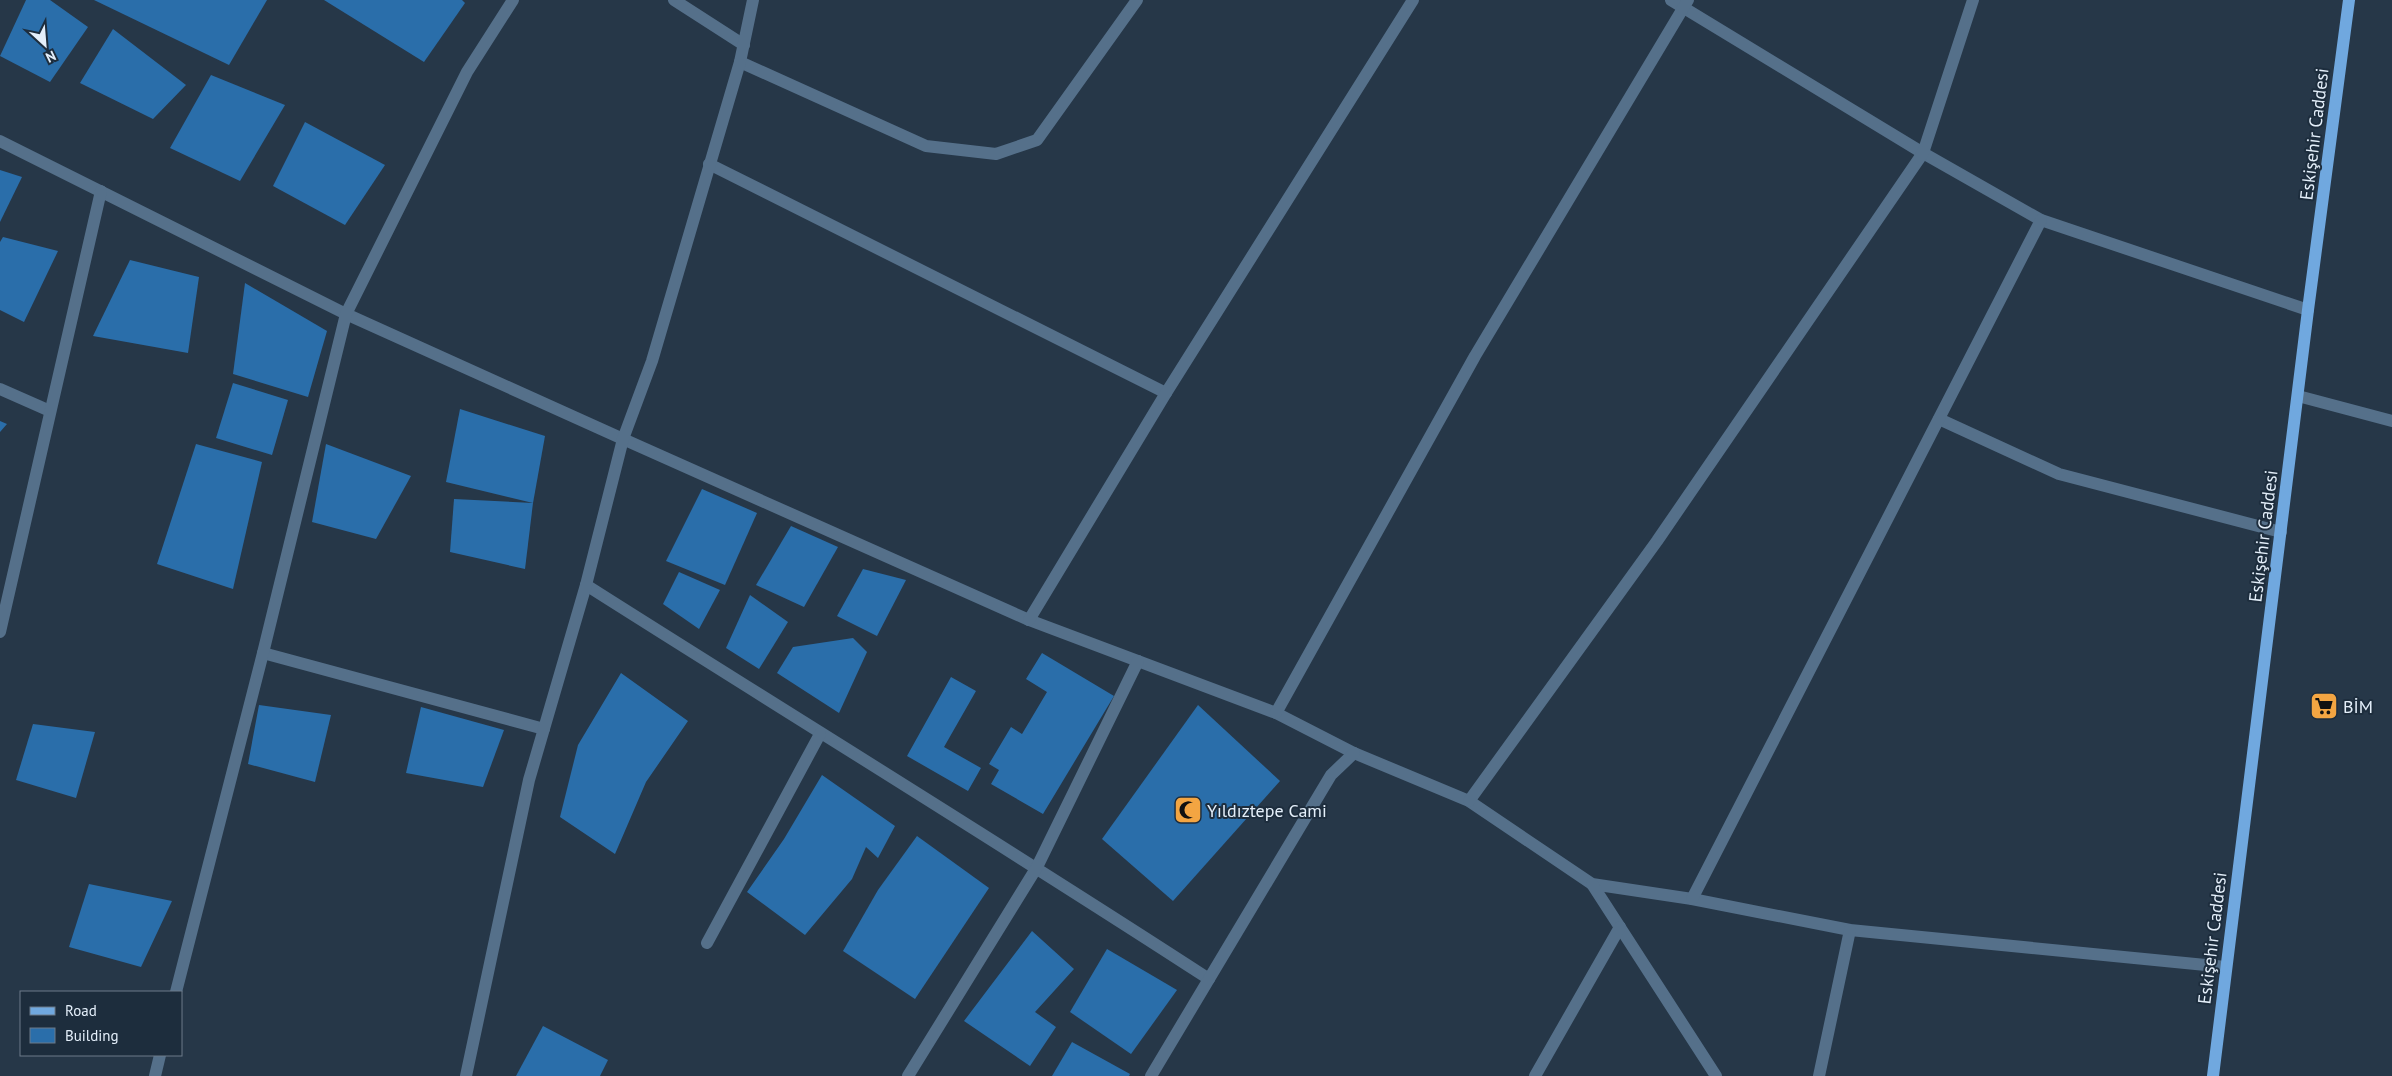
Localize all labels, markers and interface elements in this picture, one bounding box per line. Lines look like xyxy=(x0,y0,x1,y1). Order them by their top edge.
north arrow xyxy=(20,20,70,70)
text: N xyxy=(43,47,59,67)
street label: Eskişehir Caddesi xyxy=(2294,67,2334,201)
street label: Eskişehir Caddesi xyxy=(2243,469,2283,603)
supermarket icon: BİM xyxy=(2309,691,2339,721)
place label: BİM xyxy=(2343,695,2373,718)
mosque icon: Yıldıztepe Cami xyxy=(1173,795,1203,825)
place label: Yıldıztepe Cami xyxy=(1207,799,1327,822)
street label: Eskişehir Caddesi xyxy=(2192,871,2232,1005)
legend xyxy=(20,991,182,1056)
text: Road xyxy=(65,1001,97,1020)
text: Building xyxy=(65,1026,119,1045)

